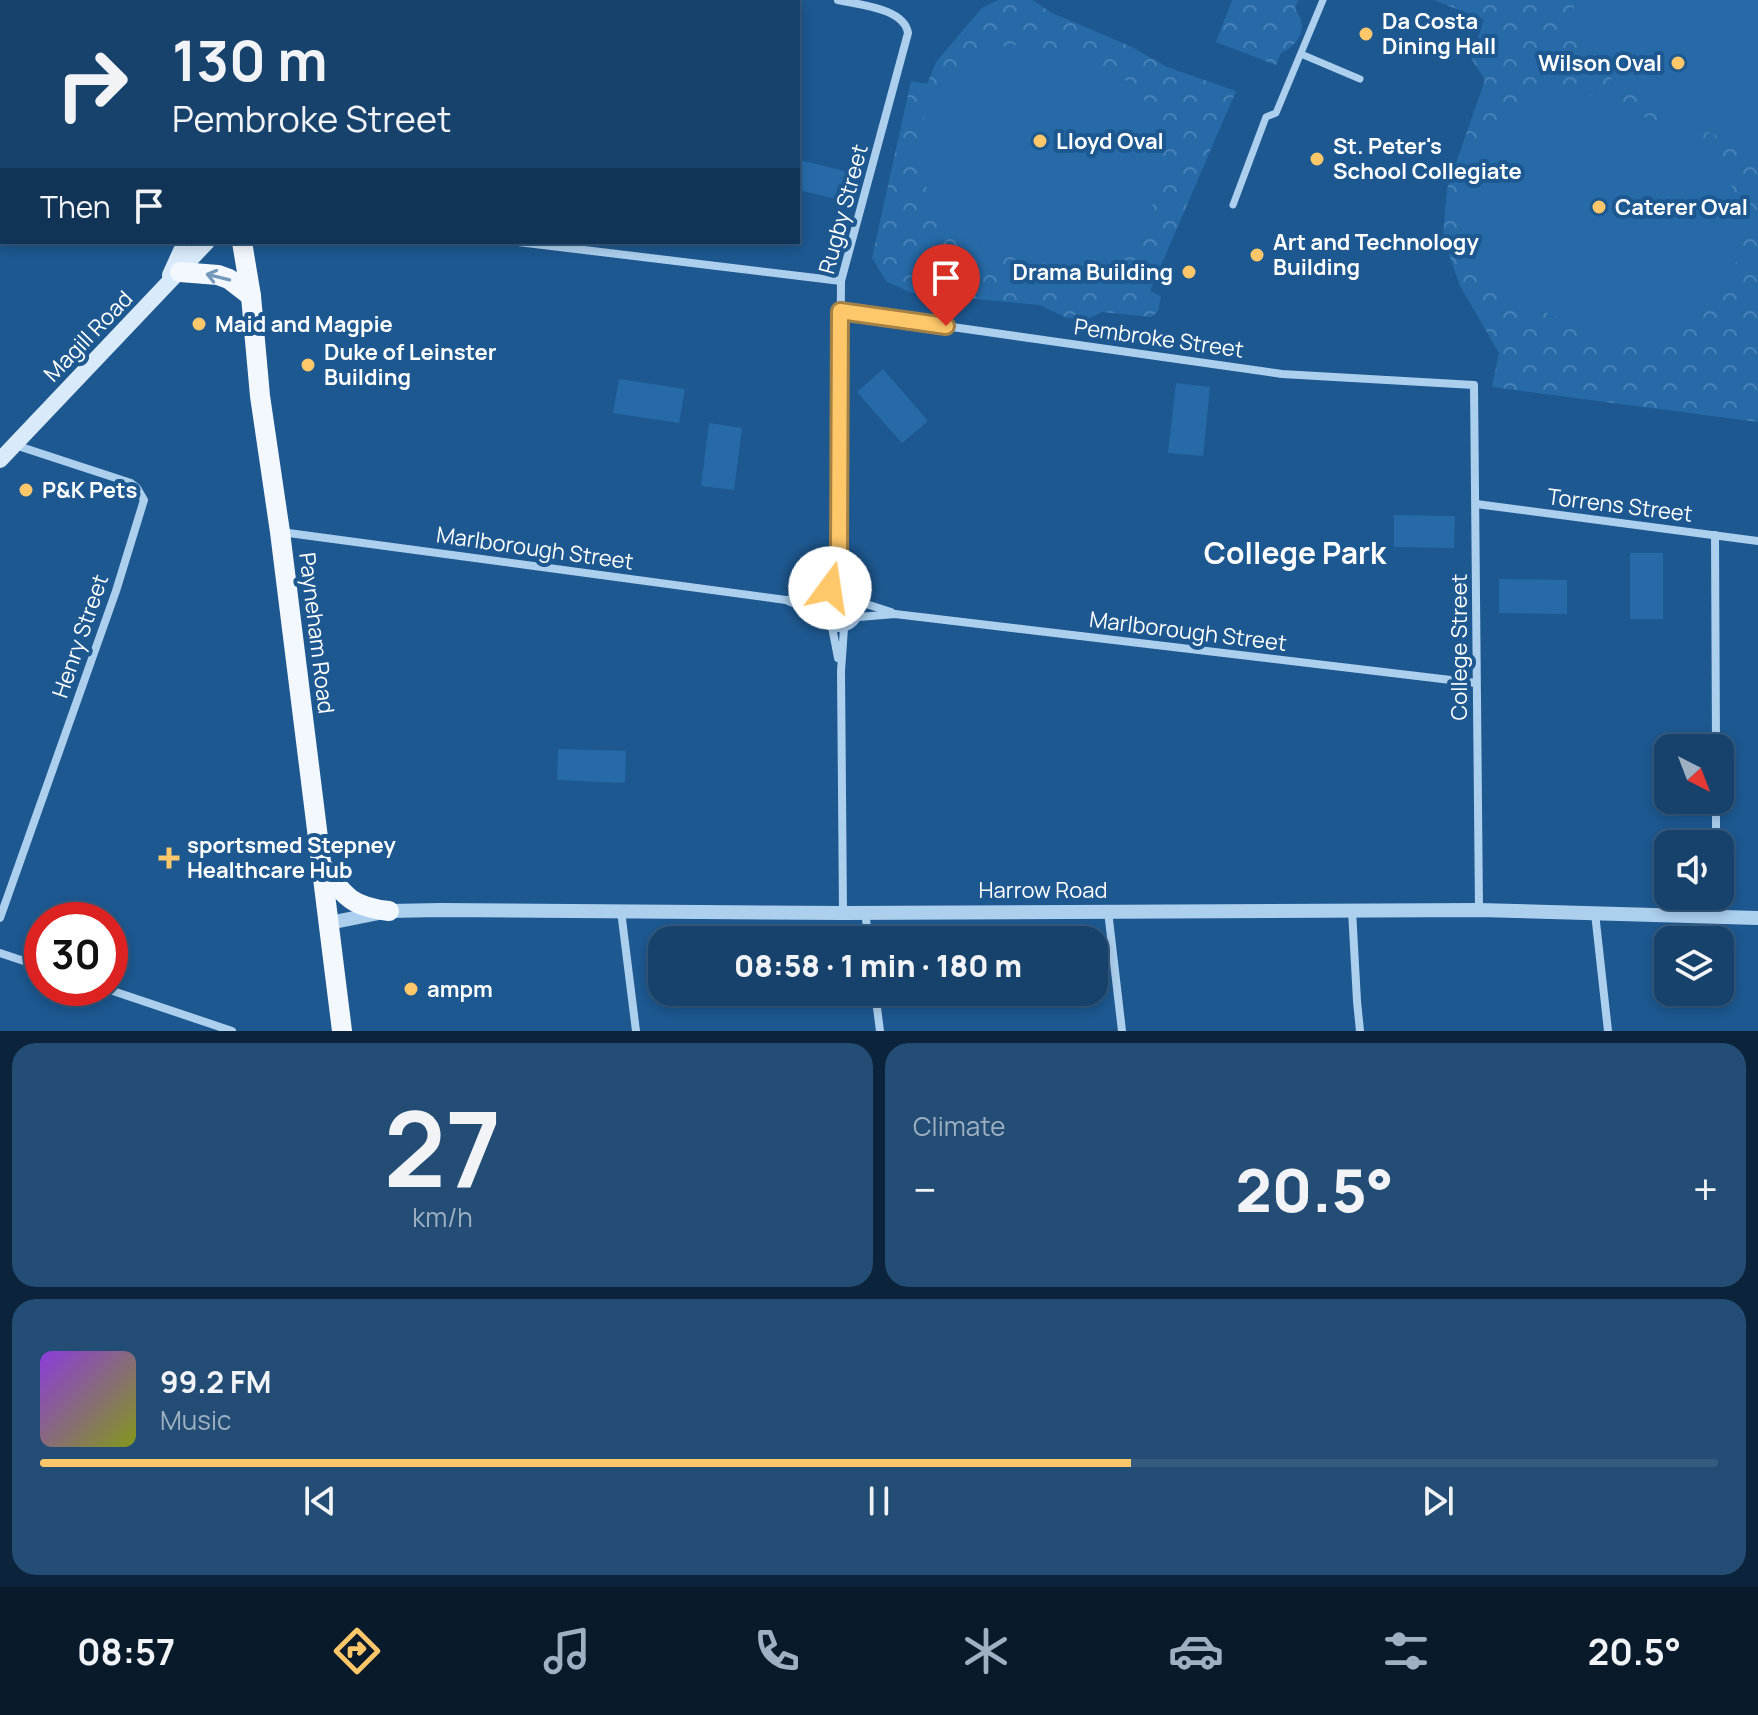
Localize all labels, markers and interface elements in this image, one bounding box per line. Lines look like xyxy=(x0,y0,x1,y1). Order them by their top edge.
place label: Da Costa Dining Hall xyxy=(1382,6,1496,61)
text: 130 m xyxy=(172,21,328,98)
marker: Da Costa Dining Hall xyxy=(1357,25,1375,43)
icon: right xyxy=(40,32,144,136)
place label: Wilson Oval xyxy=(1538,48,1662,78)
marker: Wilson Oval xyxy=(1669,54,1687,72)
text: Pembroke Street xyxy=(172,94,451,143)
place label: Lloyd Oval xyxy=(1056,126,1164,156)
place label: St. Peter's School Collegiate xyxy=(1333,131,1522,186)
marker: Lloyd Oval xyxy=(1031,132,1049,150)
street label: Rugby Street xyxy=(811,141,875,277)
marker: St. Peter's School Collegiate xyxy=(1308,150,1326,168)
icon: arrive xyxy=(127,184,171,228)
text: Then xyxy=(40,186,111,227)
place label: Caterer Oval xyxy=(1615,192,1748,222)
marker: Caterer Oval xyxy=(1590,198,1608,216)
place label: Art and Technology Building xyxy=(1273,227,1479,282)
pin xyxy=(912,244,980,326)
marker: Art and Technology Building xyxy=(1248,246,1266,264)
icon: arrive xyxy=(924,256,968,300)
place label: Drama Building xyxy=(1013,257,1173,287)
marker: Drama Building xyxy=(1180,263,1198,281)
one-way arrow xyxy=(206,269,231,284)
street label: Magill Road xyxy=(37,284,139,388)
place label: Maid and Magpie xyxy=(215,309,393,339)
street label: Pembroke Street xyxy=(1072,311,1246,365)
marker: Maid and Magpie xyxy=(190,315,208,333)
place label: Duke of Leinster Building xyxy=(324,337,497,392)
marker: Duke of Leinster Building xyxy=(299,356,317,374)
place label: P&K Pets xyxy=(42,475,138,505)
marker: P&K Pets xyxy=(17,481,35,499)
street label: Torrens Street xyxy=(1546,481,1695,529)
street label: Marlborough Street xyxy=(435,519,636,577)
district label: College Park xyxy=(1204,532,1387,573)
position arrow xyxy=(788,546,872,630)
street label: Payneham Road xyxy=(292,551,342,715)
street label: Henry Street xyxy=(45,570,115,702)
street label: College Street xyxy=(1444,573,1474,720)
street label: Marlborough Street xyxy=(1088,604,1289,658)
north arrow xyxy=(1654,734,1734,814)
map controls xyxy=(1654,734,1734,1006)
place label: sportsmed Stepney Healthcare Hub xyxy=(187,830,397,885)
button: sound xyxy=(1654,830,1734,910)
marker: sportsmed Stepney Healthcare Hub xyxy=(158,847,180,869)
street label: Harrow Road xyxy=(979,875,1107,905)
speed limit sign: 30 xyxy=(24,902,128,1006)
button: layers xyxy=(1654,926,1734,1006)
text: 08:58 · 1 min · 180 m xyxy=(734,945,1022,986)
place label: ampm xyxy=(427,974,493,1004)
marker: ampm xyxy=(402,980,420,998)
text: 27 xyxy=(384,1076,501,1218)
text: Climate xyxy=(913,1108,1005,1144)
text: 20.5° xyxy=(1236,1148,1394,1230)
text: − xyxy=(913,1159,937,1219)
text: + xyxy=(1693,1159,1718,1219)
text: km/h xyxy=(412,1199,473,1235)
text: 99.2 FM xyxy=(160,1361,271,1402)
text: Music xyxy=(160,1402,231,1438)
icon: previous xyxy=(298,1479,342,1523)
icon: pause xyxy=(857,1479,901,1523)
icon: next xyxy=(1416,1479,1460,1523)
icon: directions xyxy=(329,1623,385,1679)
icon: music xyxy=(539,1623,595,1679)
icon: phone xyxy=(749,1623,805,1679)
icon: climate xyxy=(958,1623,1014,1679)
icon: car xyxy=(1168,1623,1224,1679)
icon: filters xyxy=(1378,1623,1434,1679)
text: 08:57 xyxy=(77,1627,175,1676)
text: 20.5° xyxy=(1588,1627,1681,1676)

